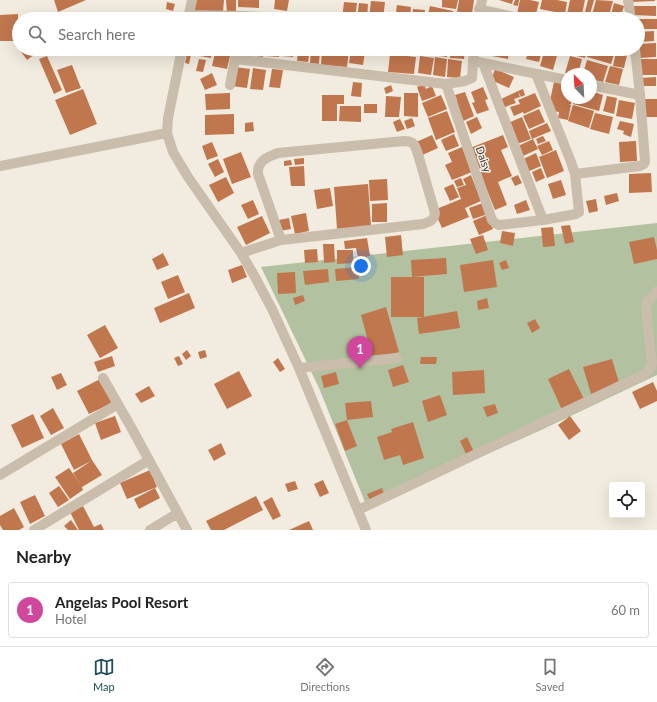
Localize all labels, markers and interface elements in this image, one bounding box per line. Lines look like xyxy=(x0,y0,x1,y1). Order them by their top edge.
search box xyxy=(12,12,645,56)
icon: search xyxy=(26,23,48,45)
text: Search here xyxy=(58,25,135,43)
north arrow xyxy=(561,68,597,104)
street label: Daisy xyxy=(474,144,495,174)
your location xyxy=(351,256,371,276)
pin: 1 xyxy=(347,336,373,369)
map controls xyxy=(609,482,645,518)
button: locate xyxy=(609,482,645,518)
text: Nearby xyxy=(16,546,71,567)
text: Angelas Pool Resort xyxy=(55,593,188,611)
text: 1 xyxy=(26,602,34,618)
text: 60 m xyxy=(611,602,640,618)
text: Hotel xyxy=(55,611,87,627)
tab: Map xyxy=(93,656,115,693)
tab: Directions xyxy=(300,656,350,693)
tab: Saved xyxy=(535,656,564,693)

